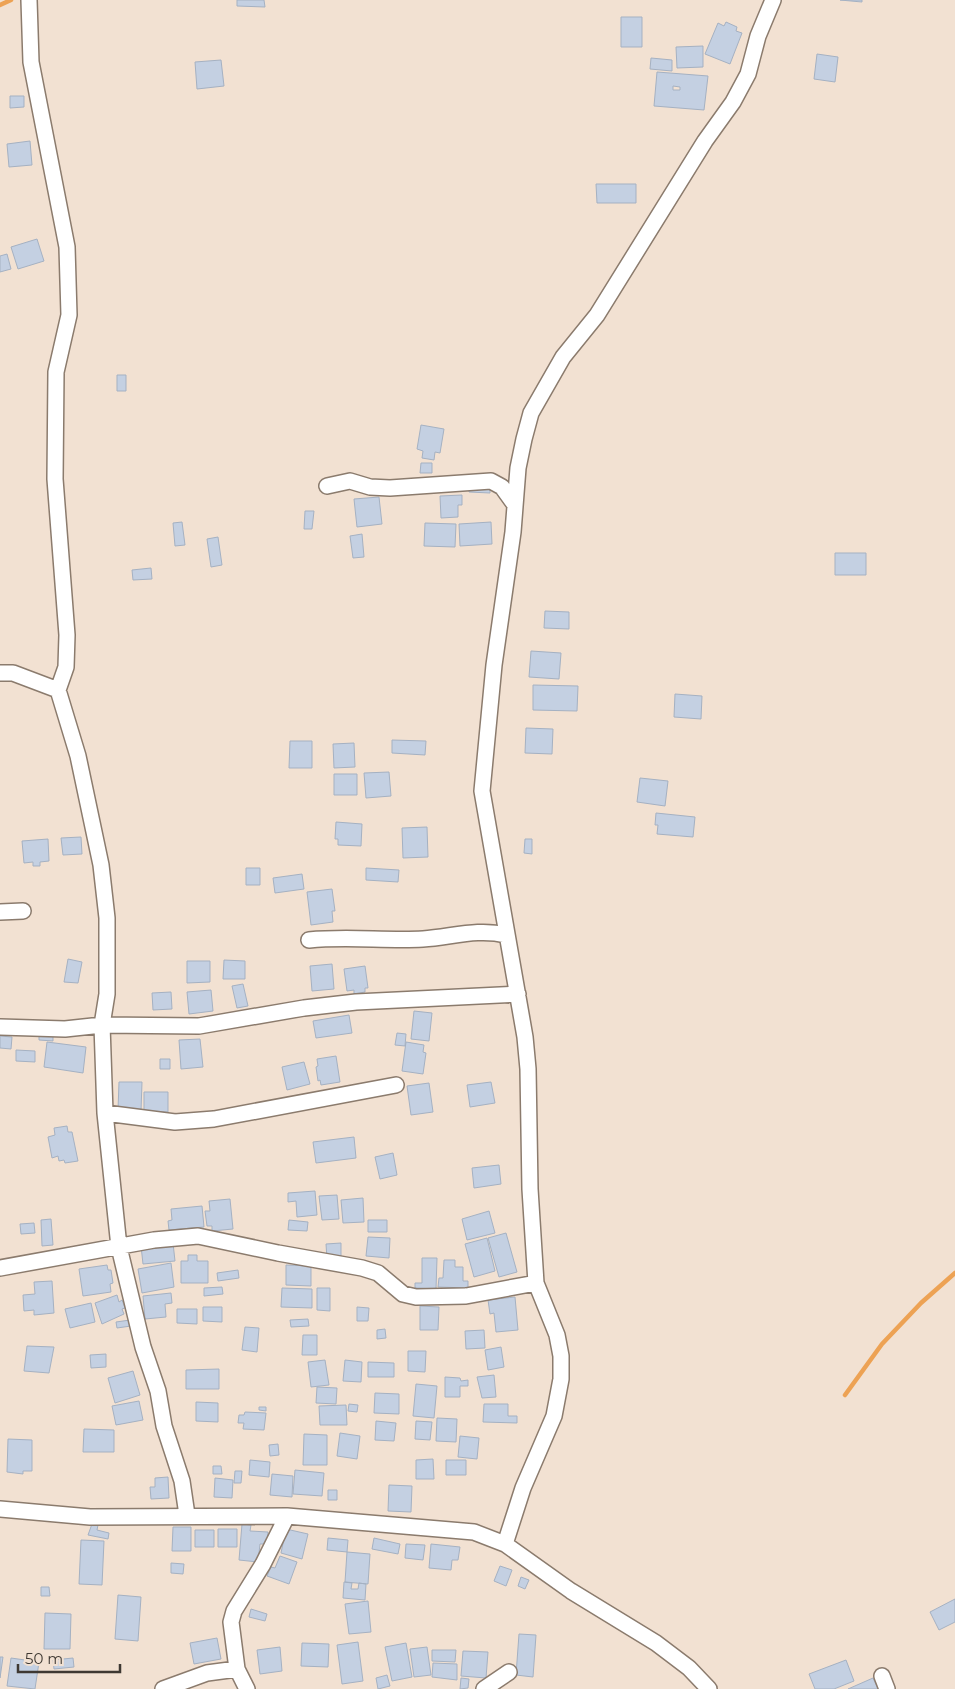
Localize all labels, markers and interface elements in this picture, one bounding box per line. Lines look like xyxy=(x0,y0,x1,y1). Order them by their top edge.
scale bar xyxy=(18,1642,120,1674)
text: 50 m xyxy=(25,1649,63,1668)

